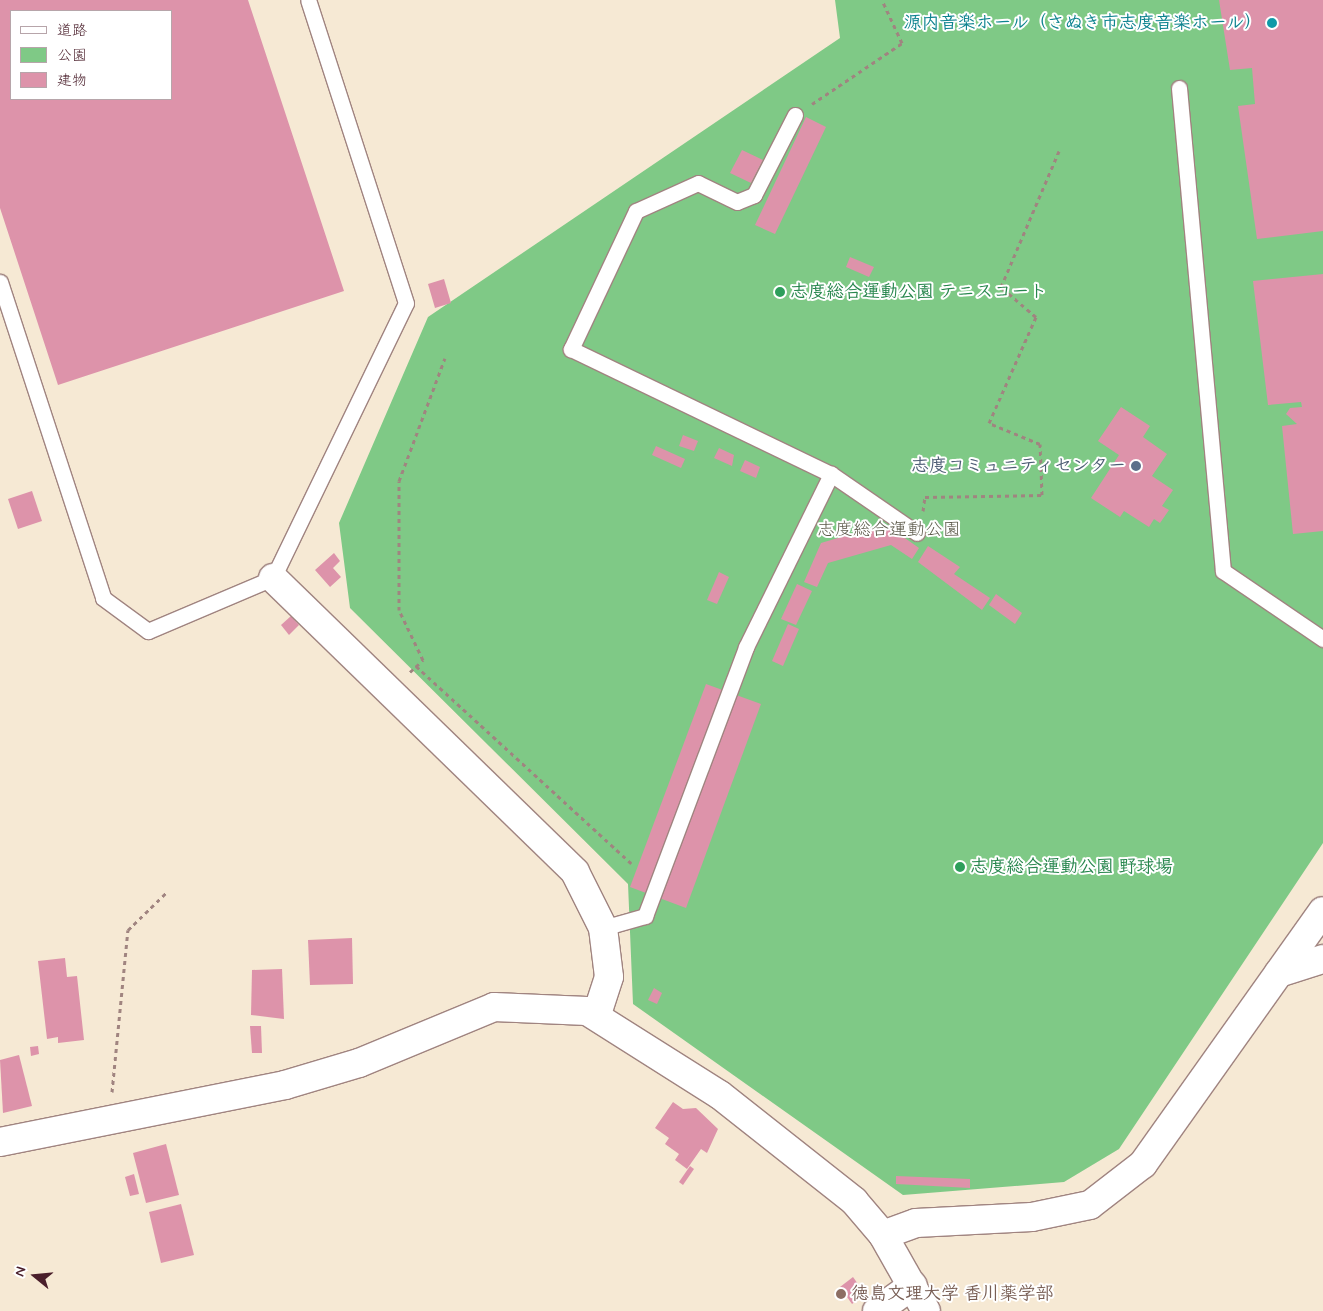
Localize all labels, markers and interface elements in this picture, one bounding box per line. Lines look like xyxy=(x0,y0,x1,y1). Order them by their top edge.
legend xyxy=(10,10,172,100)
place label: 源内音楽ホール（さぬき市志度音楽ホール） xyxy=(902,12,1262,34)
marker: 源内音楽ホール（さぬき市志度音楽ホール） xyxy=(1266,17,1278,29)
text: 道路 xyxy=(57,21,87,41)
text: 公園 xyxy=(57,46,87,66)
text: 建物 xyxy=(57,71,87,91)
place label: 志度総合運動公園 テニスコート xyxy=(790,281,1047,303)
marker: 志度総合運動公園 テニスコート xyxy=(774,286,786,298)
place label: 志度コミュニティセンター xyxy=(910,455,1126,477)
marker: 志度コミュニティセンター xyxy=(1130,460,1142,472)
park label: 志度総合運動公園 xyxy=(817,519,961,541)
place label: 志度総合運動公園 野球場 xyxy=(970,856,1173,878)
marker: 志度総合運動公園 野球場 xyxy=(954,861,966,873)
north arrow xyxy=(10,1251,60,1301)
text: N xyxy=(11,1265,31,1279)
place label: 徳島文理大学 香川薬学部 xyxy=(851,1283,1054,1305)
marker: 徳島文理大学 香川薬学部 xyxy=(835,1288,847,1300)

